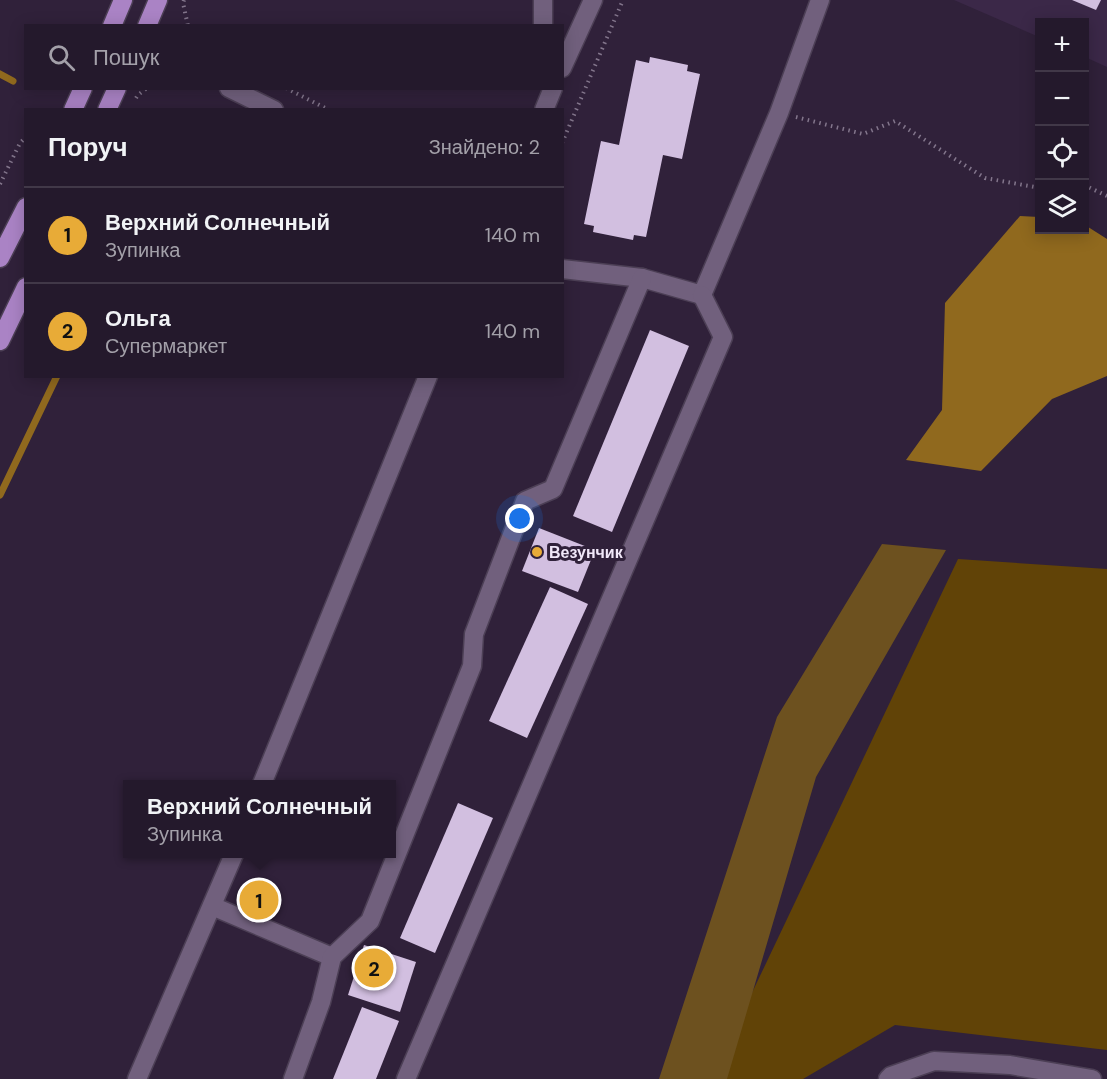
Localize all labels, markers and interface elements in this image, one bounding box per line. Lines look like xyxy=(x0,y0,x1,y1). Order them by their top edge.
map controls xyxy=(1035,18,1089,234)
button: + xyxy=(1035,18,1089,72)
search box xyxy=(24,24,564,90)
icon: search xyxy=(45,41,78,74)
text: Пошук xyxy=(93,43,159,72)
button: − xyxy=(1035,72,1089,126)
button: locate xyxy=(1035,126,1089,180)
text: Поруч xyxy=(48,130,128,164)
text: Знайдено: 2 xyxy=(429,134,540,160)
button: layers xyxy=(1035,180,1089,234)
text: Верхний Солнечный xyxy=(105,208,330,237)
text: 1 xyxy=(64,222,71,248)
text: 140 m xyxy=(485,222,540,248)
text: Зупинка xyxy=(105,237,180,263)
text: Ольга xyxy=(105,304,171,333)
text: 2 xyxy=(62,318,73,344)
text: 140 m xyxy=(485,318,540,344)
text: Супермаркет xyxy=(105,333,227,359)
your location xyxy=(505,504,534,533)
place label: Везунчик xyxy=(549,542,624,563)
marker: Везунчик xyxy=(530,545,544,559)
popup xyxy=(123,780,396,858)
text: Верхний Солнечный xyxy=(147,792,372,821)
text: Зупинка xyxy=(147,821,222,847)
pin: 1 xyxy=(240,878,278,922)
pin: 2 xyxy=(354,946,394,990)

